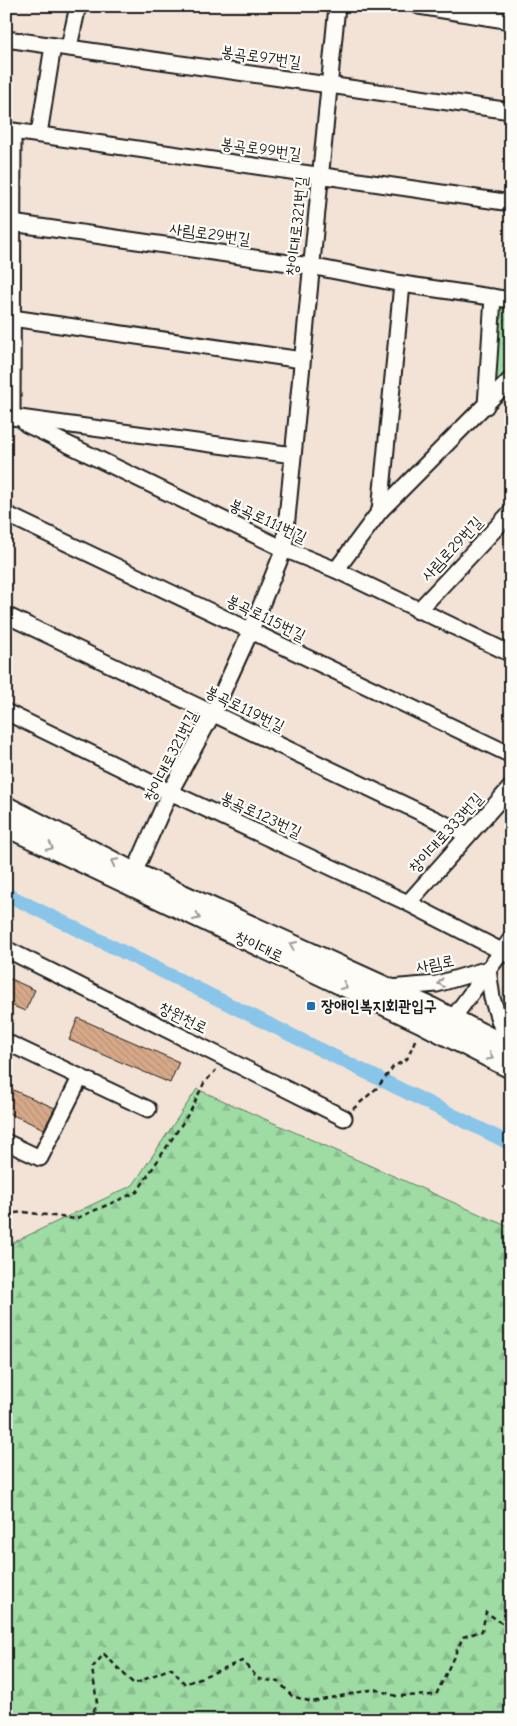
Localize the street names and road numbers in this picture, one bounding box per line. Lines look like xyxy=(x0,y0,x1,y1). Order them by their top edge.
street label: 봉곡로97번길 xyxy=(220,42,302,72)
street label: 봉곡로99번길 xyxy=(219,134,303,164)
street label: 창이대로321번길 xyxy=(283,175,311,277)
street label: 사림로29번길 xyxy=(169,219,252,249)
street label: 봉곡로111번길 xyxy=(226,495,310,547)
street label: 사림로29번길 xyxy=(418,513,486,585)
street label: 봉곡로115번길 xyxy=(224,591,309,645)
street label: 봉곡로119번길 xyxy=(203,682,287,736)
street label: 창이대로321번길 xyxy=(140,707,202,805)
street label: 봉곡로123번길 xyxy=(218,788,304,842)
street label: 창이대로333번길 xyxy=(405,789,487,877)
street label: 창이대로 xyxy=(232,928,286,966)
street label: 사림로 xyxy=(414,951,456,977)
street label: 창원천로 xyxy=(156,999,210,1037)

